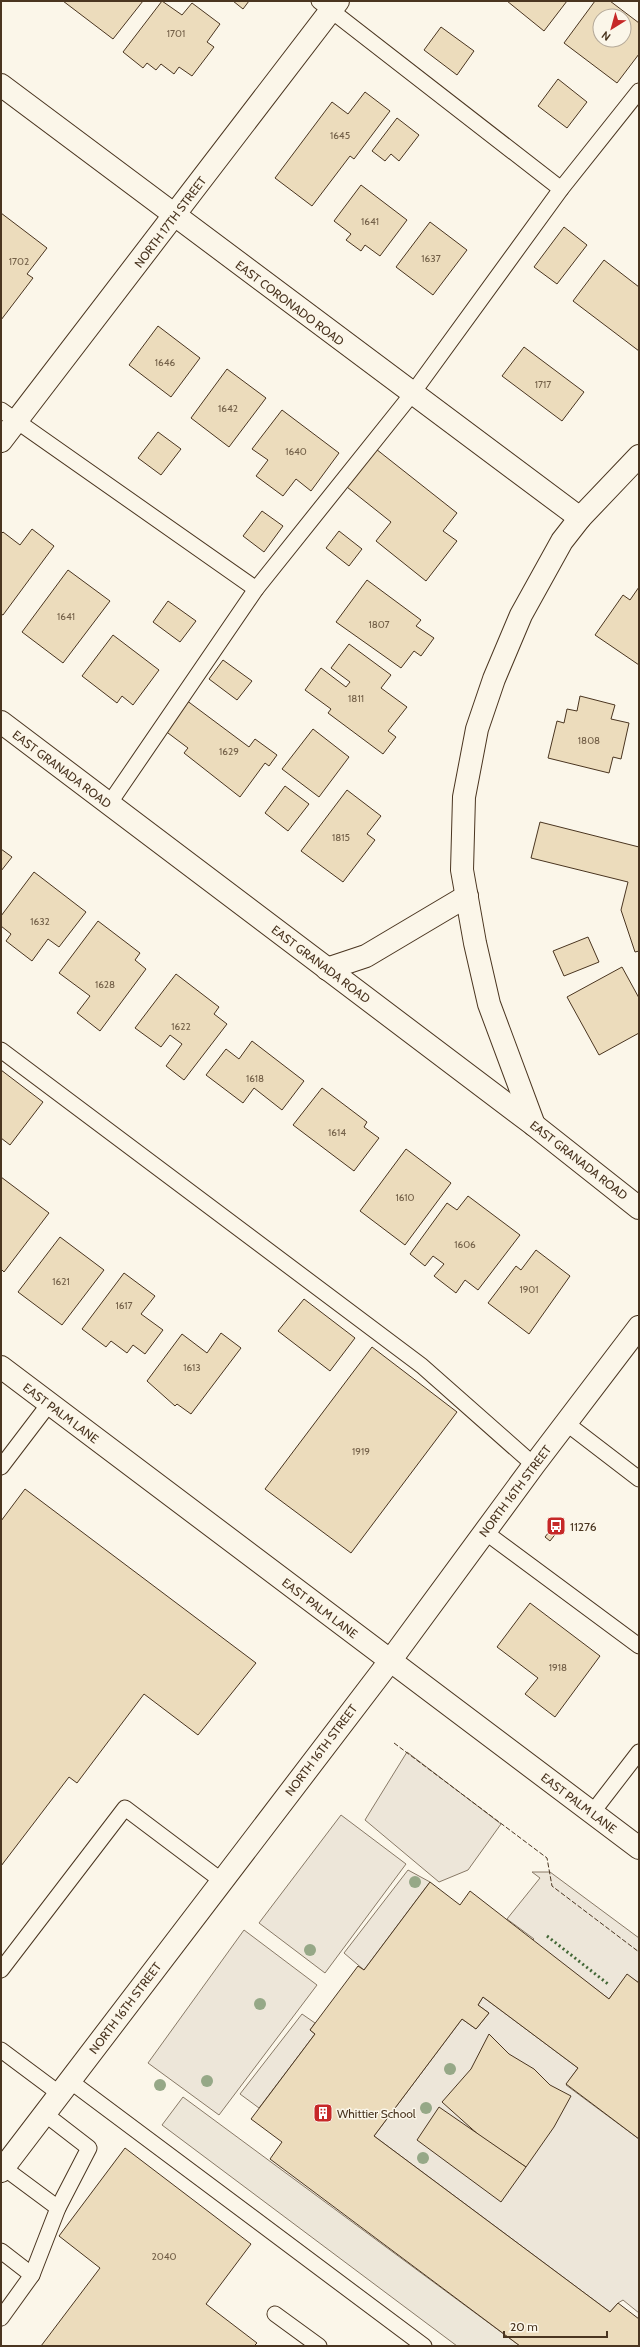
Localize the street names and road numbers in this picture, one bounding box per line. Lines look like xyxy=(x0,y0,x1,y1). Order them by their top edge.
street label: NORTH 17TH STREET xyxy=(131,173,210,271)
street label: EAST CORONADO ROAD xyxy=(233,257,347,349)
street label: EAST GRANADA ROAD xyxy=(10,727,115,811)
street label: EAST GRANADA ROAD xyxy=(269,922,374,1006)
street label: EAST GRANADA ROAD xyxy=(527,1117,631,1203)
street label: EAST PALM LANE xyxy=(20,1380,102,1447)
street label: NORTH 16TH STREET xyxy=(476,1442,555,1540)
street label: EAST PALM LANE xyxy=(279,1575,361,1642)
street label: NORTH 16TH STREET xyxy=(282,1701,361,1799)
street label: EAST PALM LANE xyxy=(538,1770,620,1837)
street label: NORTH 16TH STREET xyxy=(86,1959,165,2057)

